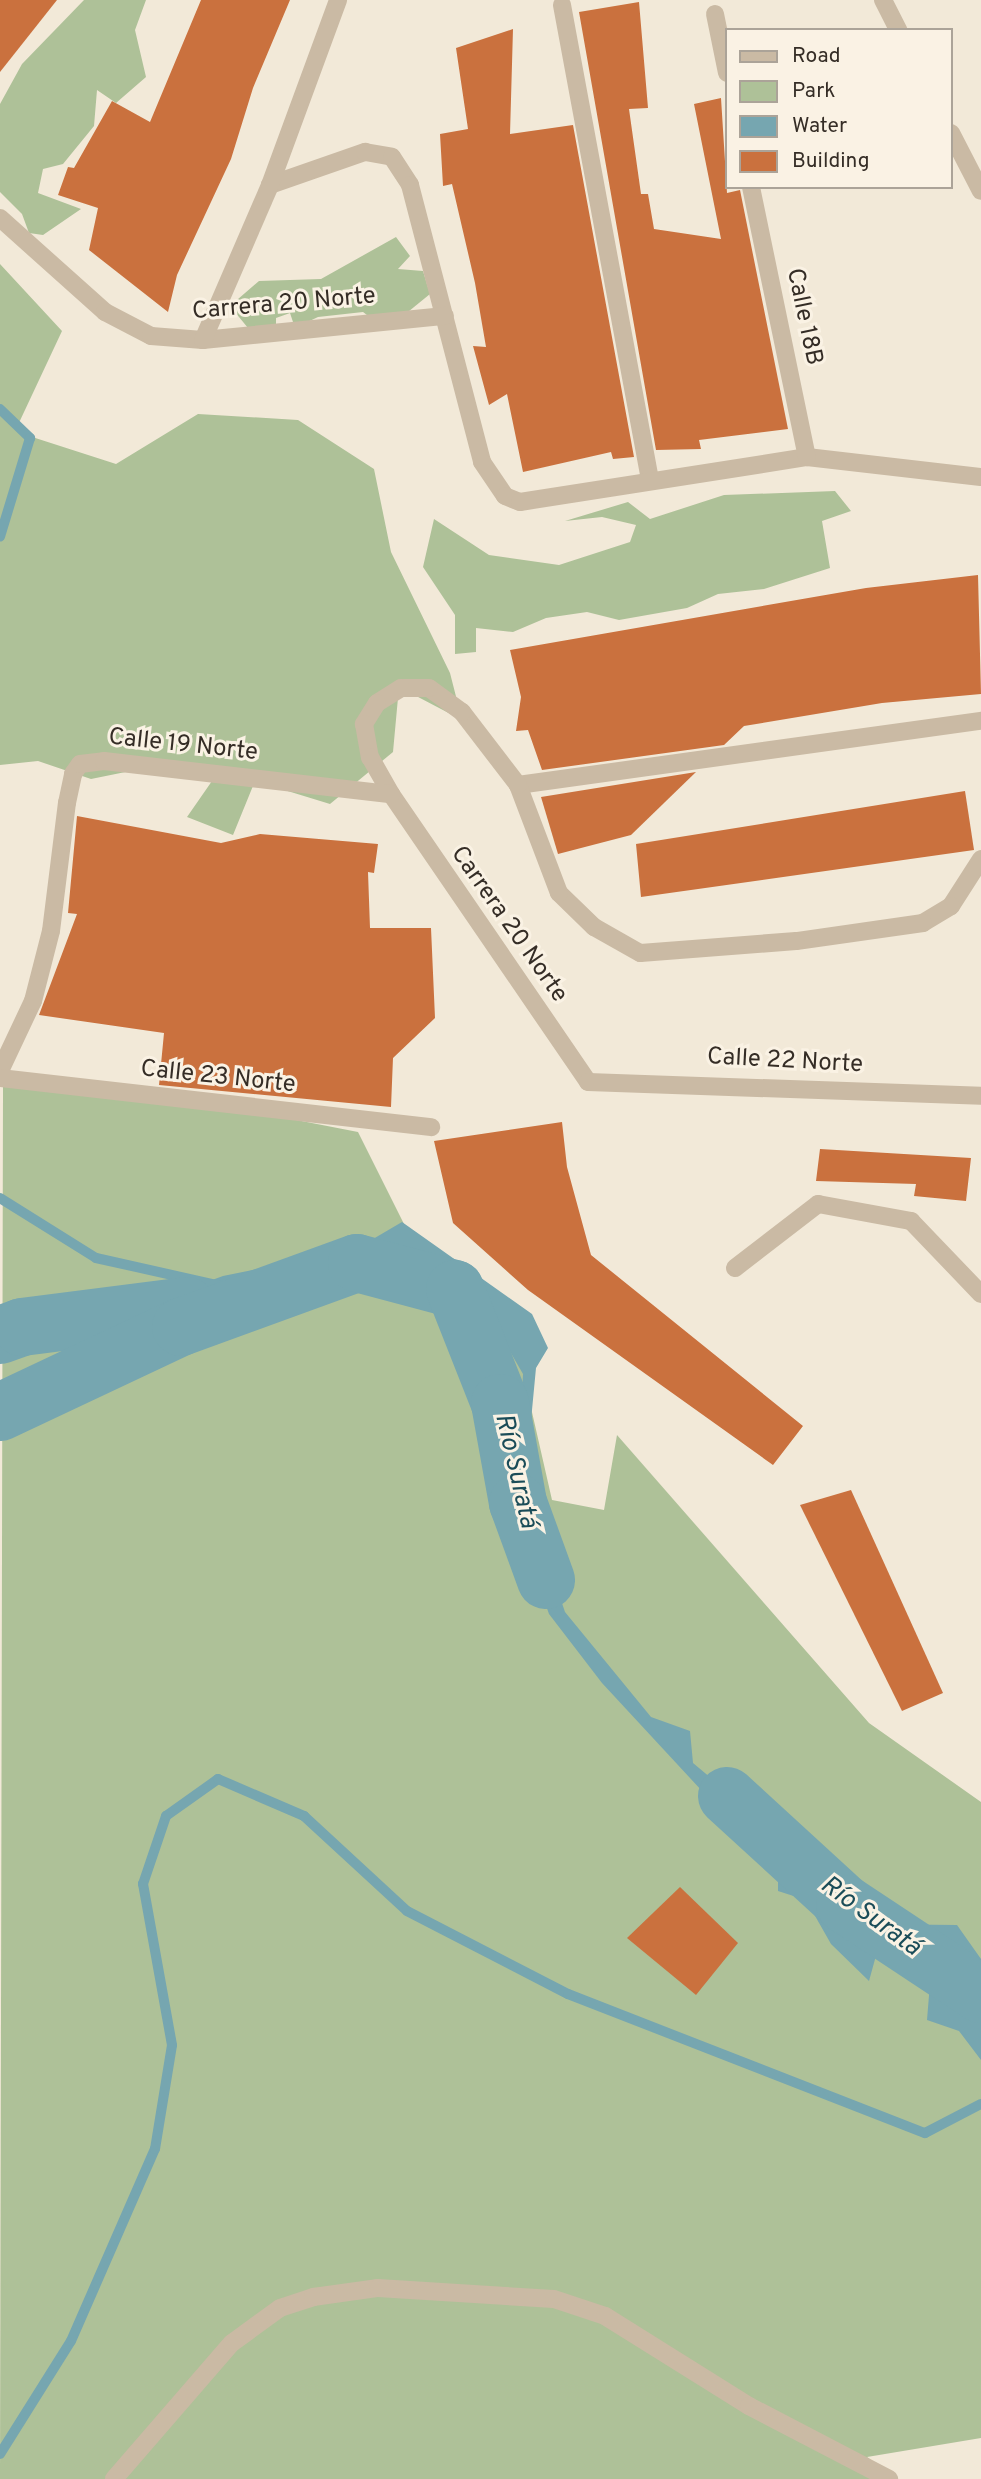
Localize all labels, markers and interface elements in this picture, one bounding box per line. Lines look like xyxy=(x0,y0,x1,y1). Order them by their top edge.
legend xyxy=(726,28,953,189)
text: Road xyxy=(792,43,841,70)
text: Park xyxy=(792,78,835,105)
text: Water xyxy=(792,113,847,140)
text: Building xyxy=(792,148,870,175)
street label: Calle 18B xyxy=(779,266,827,368)
street label: Carrera 20 Norte xyxy=(191,283,377,327)
street label: Calle 19 Norte xyxy=(107,724,259,768)
street label: Carrera 20 Norte xyxy=(443,841,573,1009)
street label: Calle 22 Norte xyxy=(706,1044,864,1080)
street label: Calle 23 Norte xyxy=(139,1056,297,1100)
water label: Río Suratá xyxy=(487,1411,543,1531)
water label: Río Suratá xyxy=(814,1870,926,1964)

